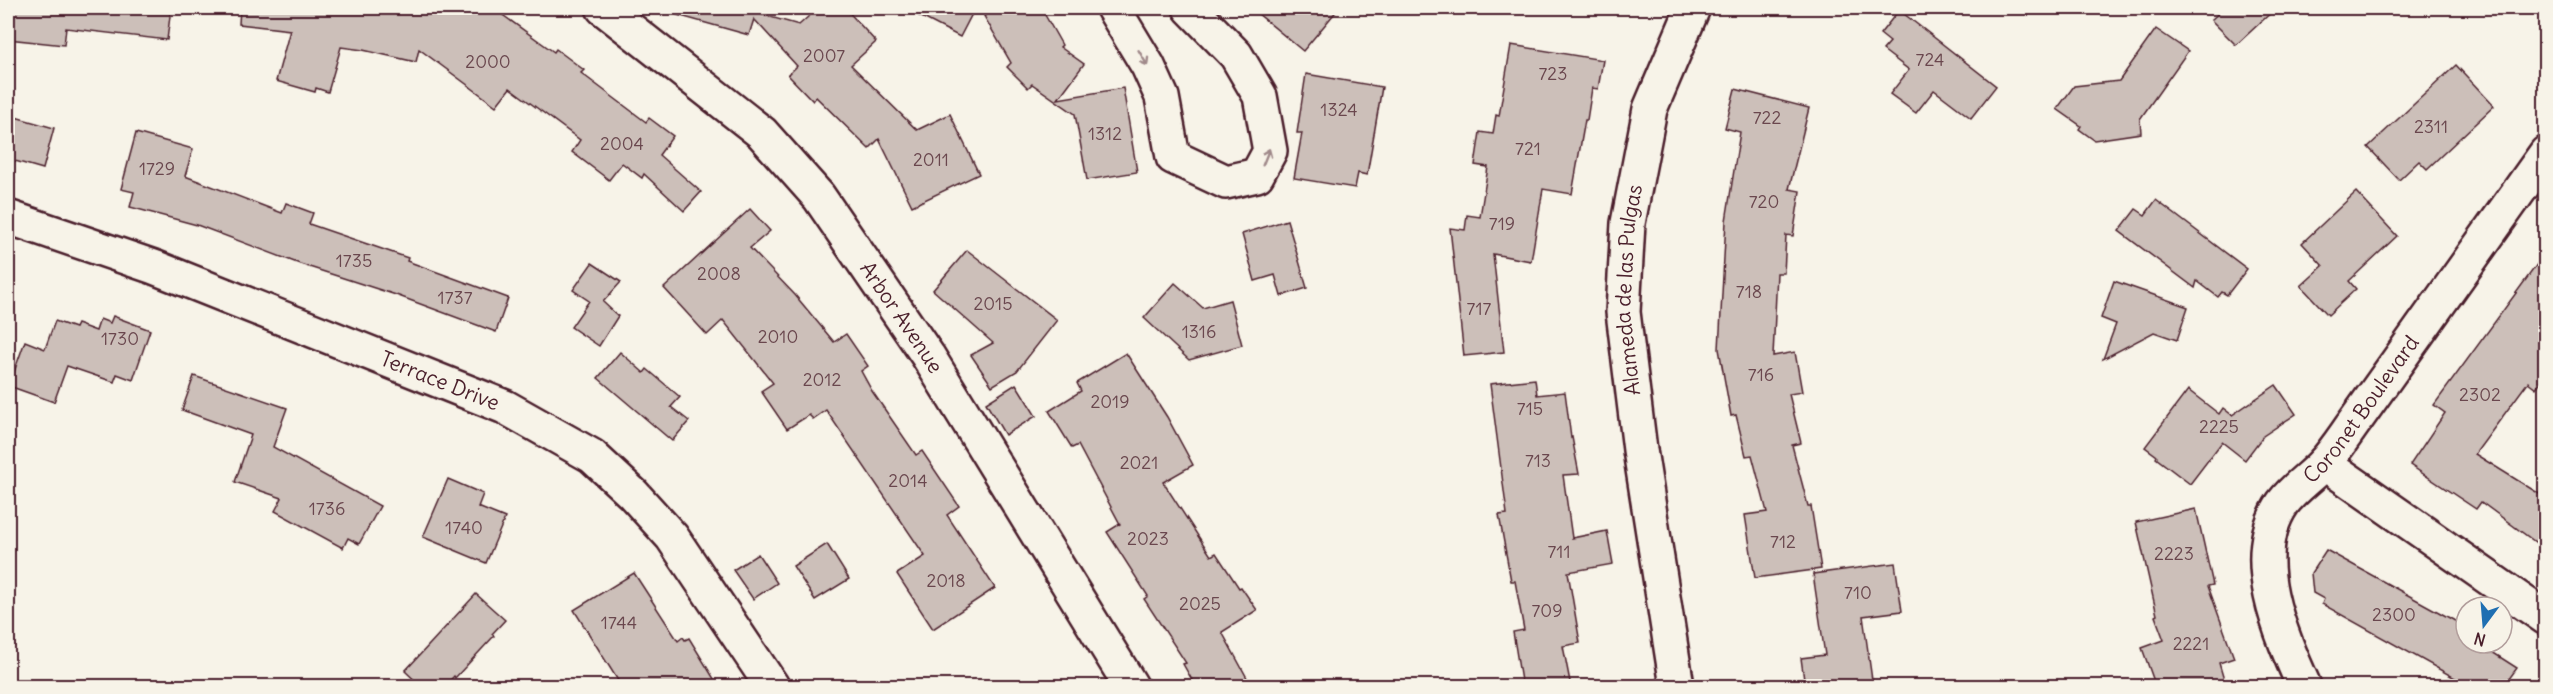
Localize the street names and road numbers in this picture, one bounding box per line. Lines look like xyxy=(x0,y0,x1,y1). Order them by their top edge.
street label: Alameda de las Pulgas xyxy=(1609,182,1648,397)
street label: Arbor Avenue xyxy=(854,256,949,378)
street label: Coronet Boulevard xyxy=(2297,330,2425,489)
street label: Terrace Drive xyxy=(376,345,503,416)

